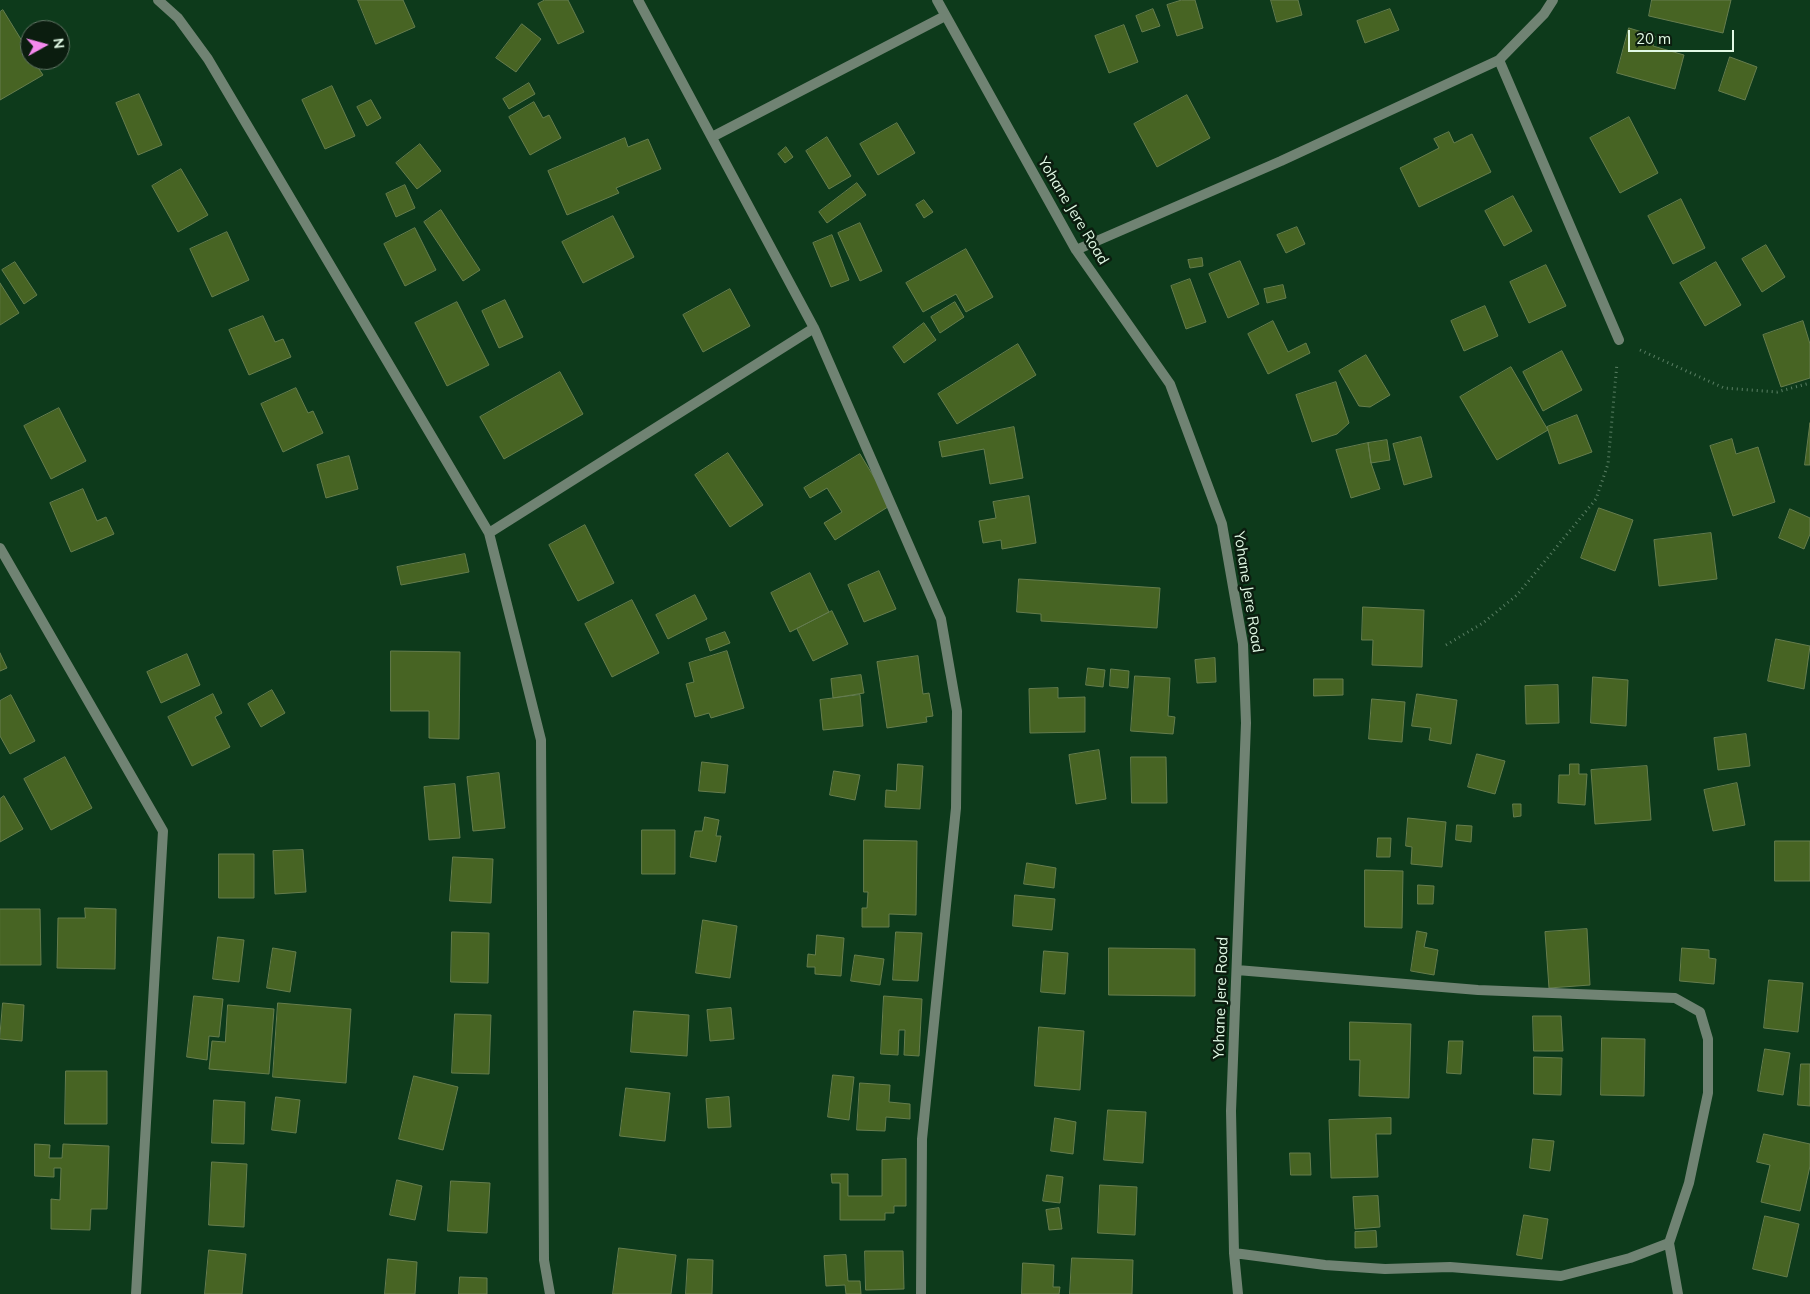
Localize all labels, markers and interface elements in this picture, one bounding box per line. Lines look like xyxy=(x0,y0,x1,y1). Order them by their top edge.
north arrow xyxy=(20,20,70,70)
scale bar xyxy=(1630,20,1736,52)
text: 20 m xyxy=(1636,29,1671,48)
text: N xyxy=(49,37,68,50)
street label: Yohane Jere Road xyxy=(1034,154,1112,268)
street label: Yohane Jere Road xyxy=(1230,530,1266,654)
street label: Yohane Jere Road xyxy=(1210,937,1232,1059)

